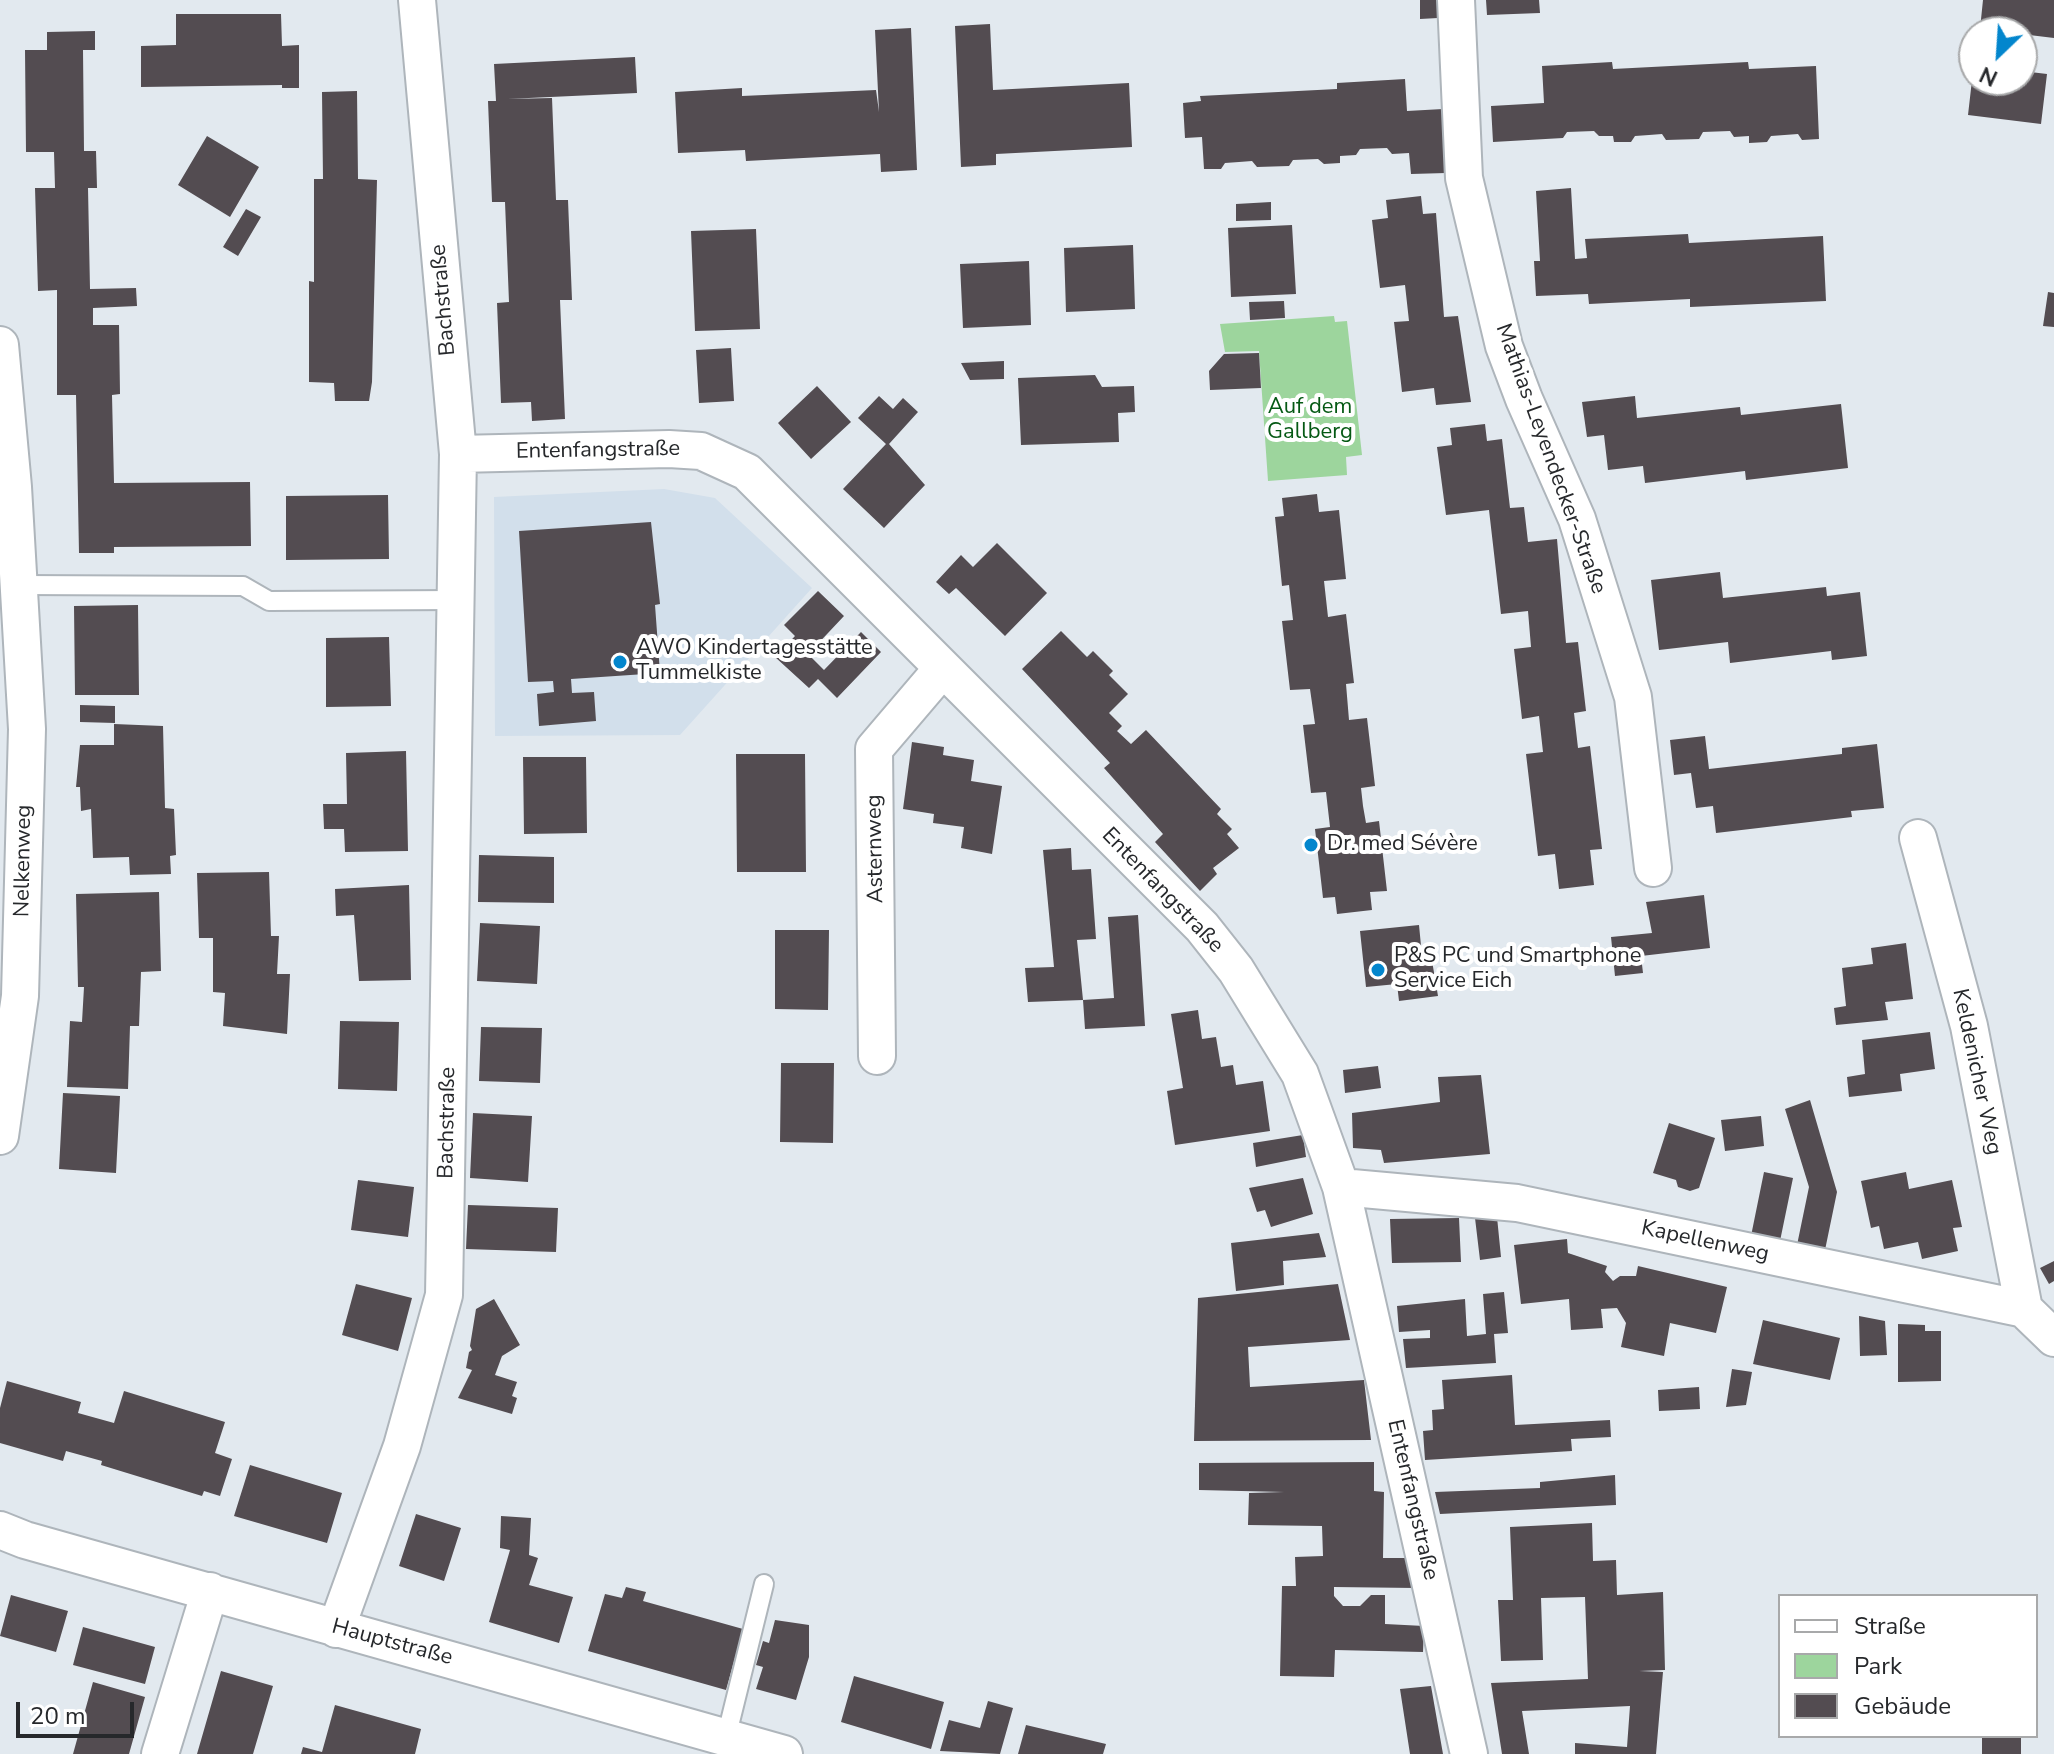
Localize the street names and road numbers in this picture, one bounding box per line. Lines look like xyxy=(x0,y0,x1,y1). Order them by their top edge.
street label: Bachstraße xyxy=(426,243,462,357)
street label: Mathias-Leyendecker-Straße xyxy=(1489,320,1611,598)
street label: Entenfangstraße xyxy=(516,436,680,466)
street label: Asternweg xyxy=(862,794,890,904)
street label: Nelkenweg xyxy=(10,805,38,917)
street label: Entenfangstraße xyxy=(1095,823,1229,959)
street label: Keldenicher Weg xyxy=(1946,987,2006,1157)
street label: Bachstraße xyxy=(434,1067,462,1179)
street label: Kapellenweg xyxy=(1639,1216,1771,1268)
street label: Entenfangstraße xyxy=(1381,1417,1443,1583)
street label: Hauptstraße xyxy=(329,1614,455,1672)

